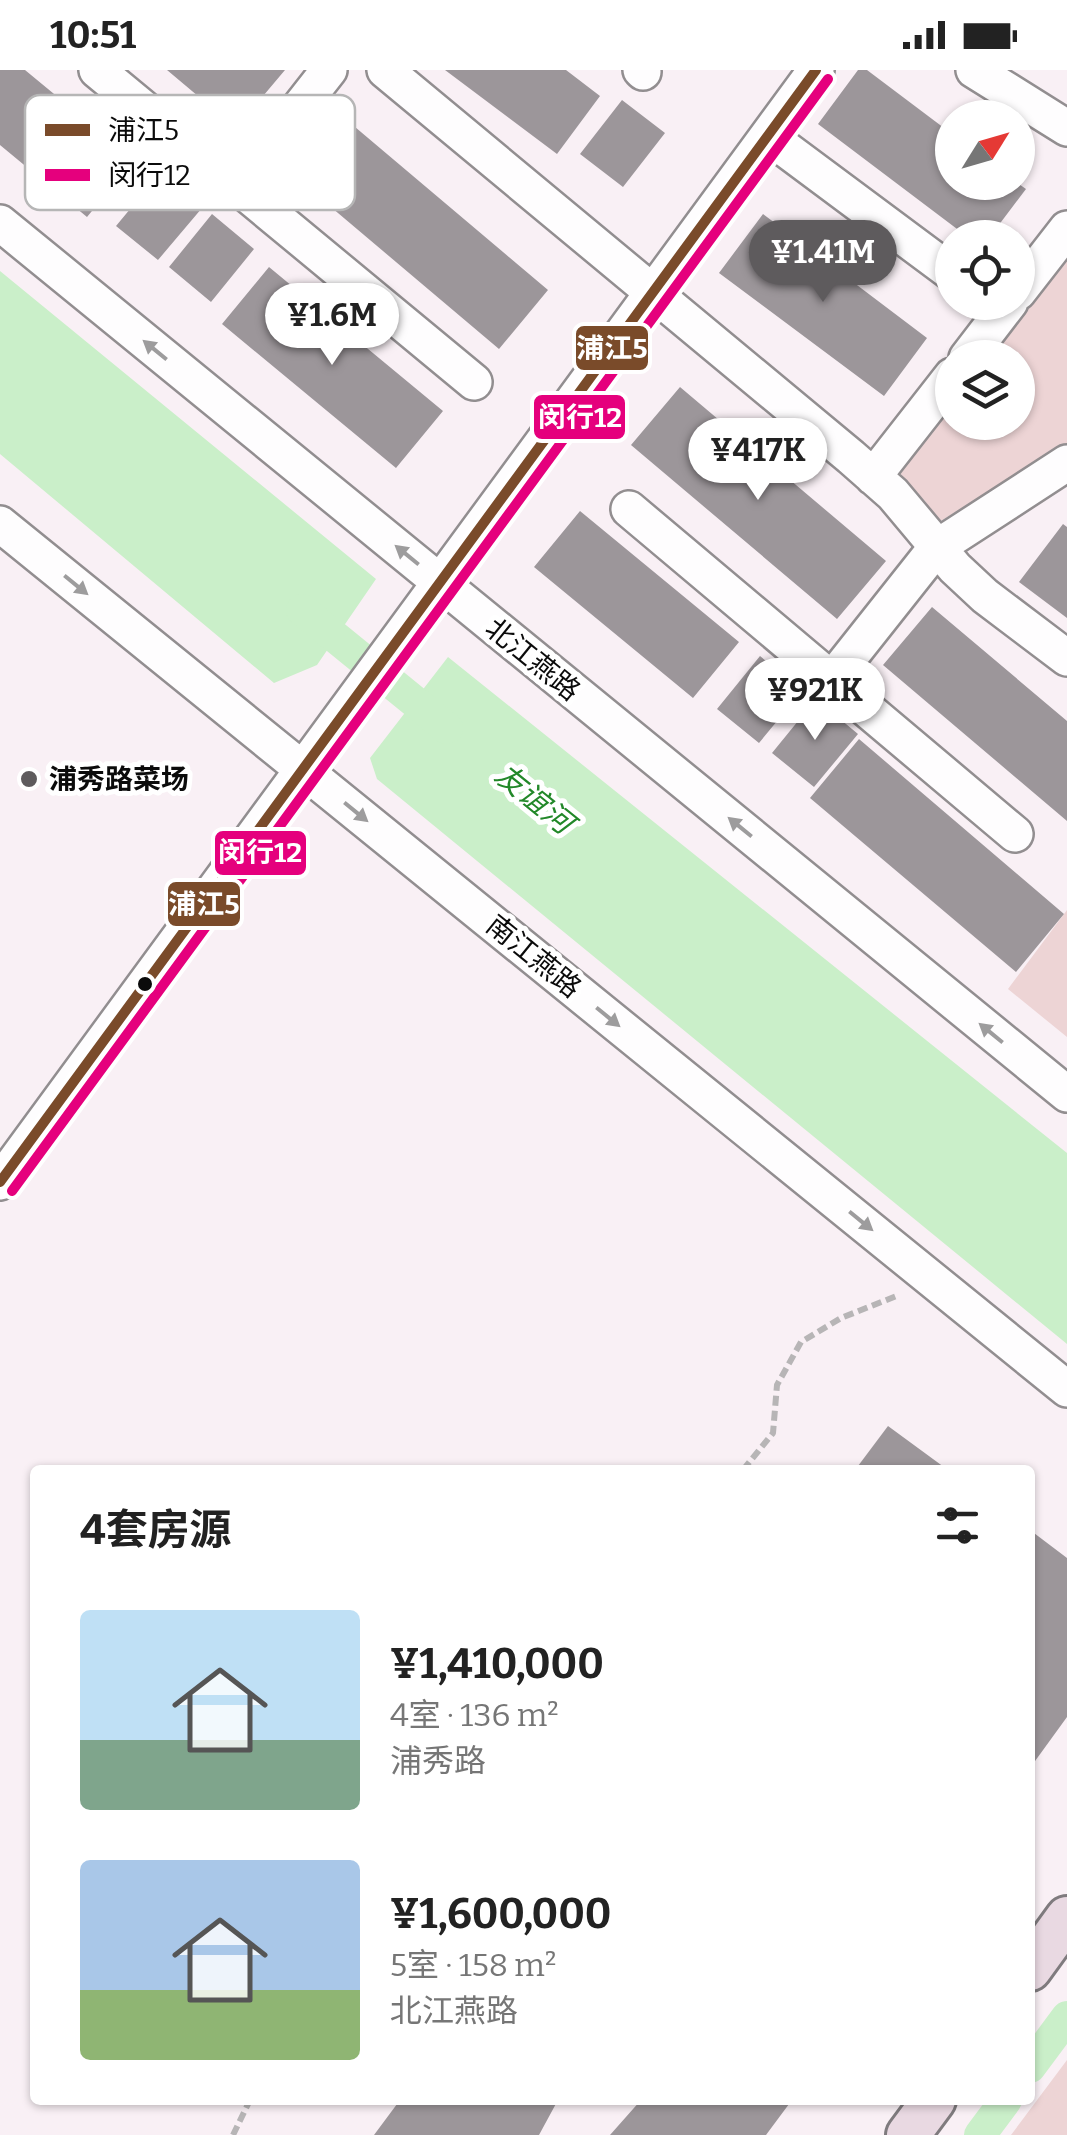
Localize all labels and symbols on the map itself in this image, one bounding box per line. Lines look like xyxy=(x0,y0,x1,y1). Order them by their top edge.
legend xyxy=(25,95,355,210)
north arrow xyxy=(935,100,1035,200)
text: 浦江5 xyxy=(108,114,179,147)
text: 闵行12 xyxy=(108,159,191,192)
pin: ¥1.41M xyxy=(742,220,904,305)
pin: ¥1.6M xyxy=(262,283,402,368)
line badge: 浦江5 xyxy=(574,324,650,372)
text: 浦江5 xyxy=(576,332,648,365)
one-way arrow xyxy=(142,340,167,361)
line badge: 闵行12 xyxy=(532,393,627,441)
text: 闵行12 xyxy=(538,401,622,434)
pin: ¥417K xyxy=(688,418,828,503)
one-way arrow xyxy=(394,545,419,566)
one-way arrow xyxy=(63,574,88,595)
street label: 北江燕路 xyxy=(479,611,587,707)
pin: ¥921K xyxy=(745,658,885,743)
water label: 友谊河 xyxy=(488,757,584,844)
place label: 浦秀路菜场 xyxy=(49,763,189,796)
marker: 浦秀路菜场 xyxy=(18,768,40,790)
one-way arrow xyxy=(343,801,368,822)
one-way arrow xyxy=(727,817,752,838)
line badge: 闵行12 xyxy=(213,829,308,877)
text: 闵行12 xyxy=(218,836,302,869)
line badge: 浦江5 xyxy=(166,880,242,928)
text: 浦江5 xyxy=(168,888,240,921)
street label: 南江燕路 xyxy=(480,908,588,1004)
unlabelled marker xyxy=(135,974,155,994)
one-way arrow xyxy=(596,1006,621,1027)
one-way arrow xyxy=(979,1023,1004,1044)
one-way arrow xyxy=(848,1210,873,1231)

